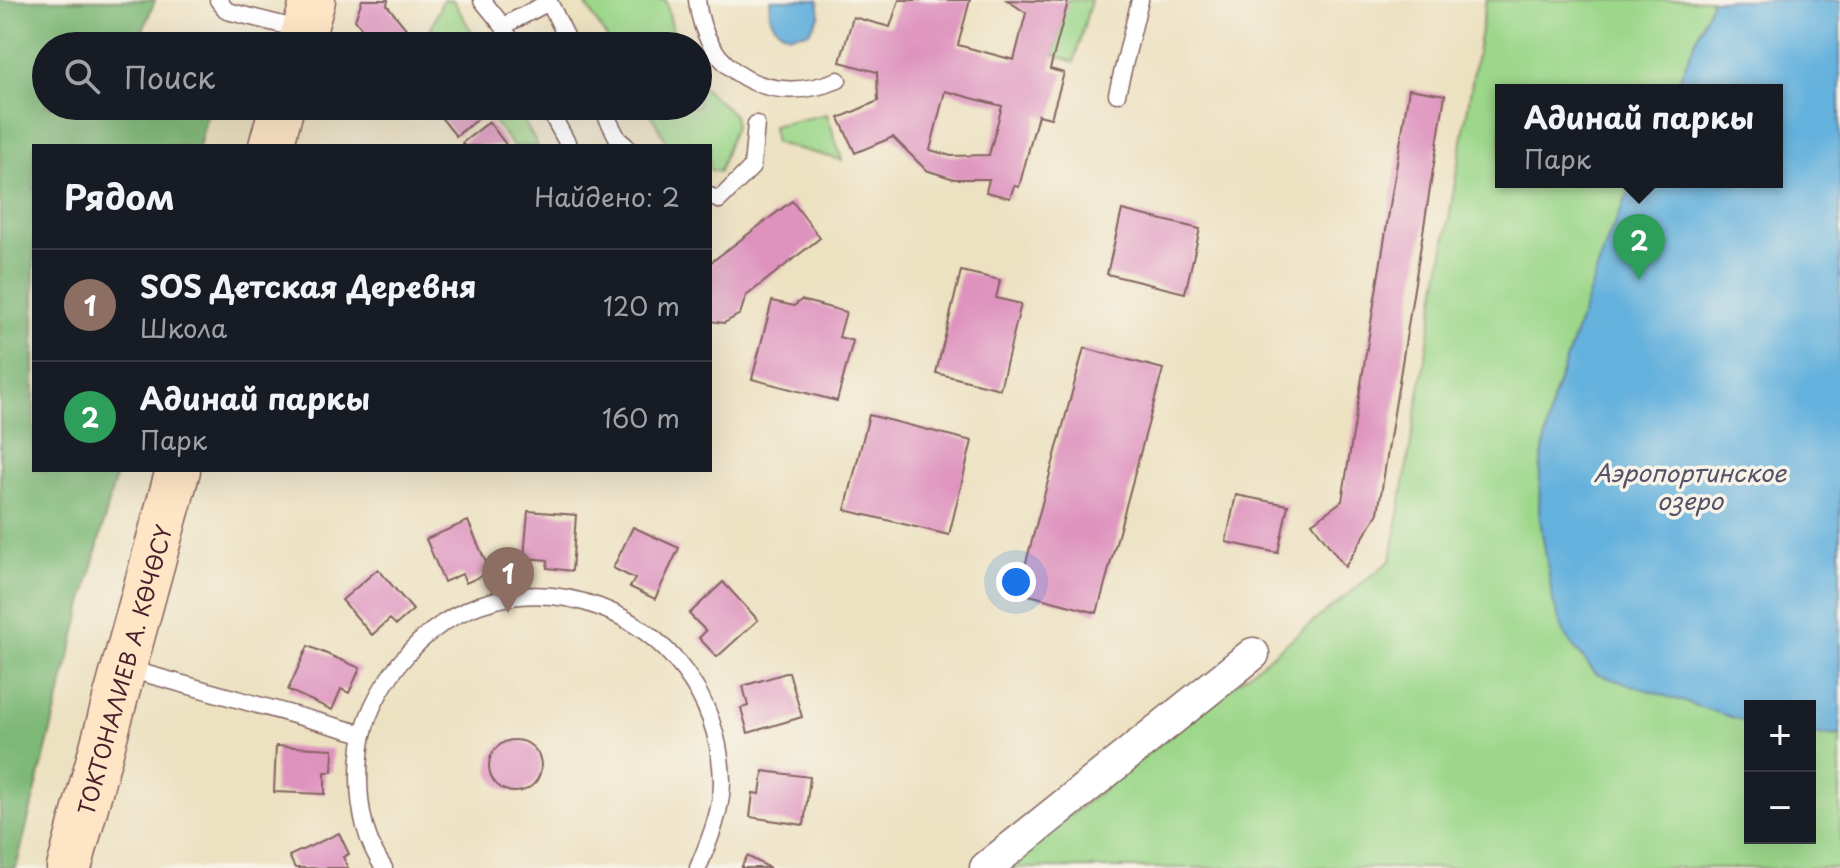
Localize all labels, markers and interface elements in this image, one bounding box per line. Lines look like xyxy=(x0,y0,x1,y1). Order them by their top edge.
search box xyxy=(32,32,712,120)
icon: search xyxy=(60,54,104,98)
text: Поиск xyxy=(124,54,215,99)
popup xyxy=(1495,84,1783,188)
text: Адинай паркы xyxy=(1524,94,1754,139)
text: Парк xyxy=(1524,139,1591,178)
text: Рядом xyxy=(64,170,175,222)
text: Найдено: 2 xyxy=(534,177,680,216)
pin: 2 xyxy=(1613,214,1665,280)
text: SOS Детская Деревня xyxy=(140,263,476,308)
text: 1 xyxy=(84,286,96,325)
text: 120 m xyxy=(603,286,680,325)
text: Школа xyxy=(140,308,227,347)
text: Адинай паркы xyxy=(140,375,370,420)
text: 2 xyxy=(81,398,99,437)
text: 160 m xyxy=(602,398,680,437)
text: Парк xyxy=(140,420,207,459)
water label: Аэропортинское озеро xyxy=(1594,454,1787,518)
street label: ТОКТОНАЛИЕВ А. КӨЧӨСҮ xyxy=(68,521,179,818)
pin: 1 xyxy=(482,547,534,613)
your location xyxy=(996,562,1036,602)
map controls xyxy=(1744,700,1816,844)
button: + xyxy=(1744,700,1816,772)
button: − xyxy=(1744,772,1816,844)

